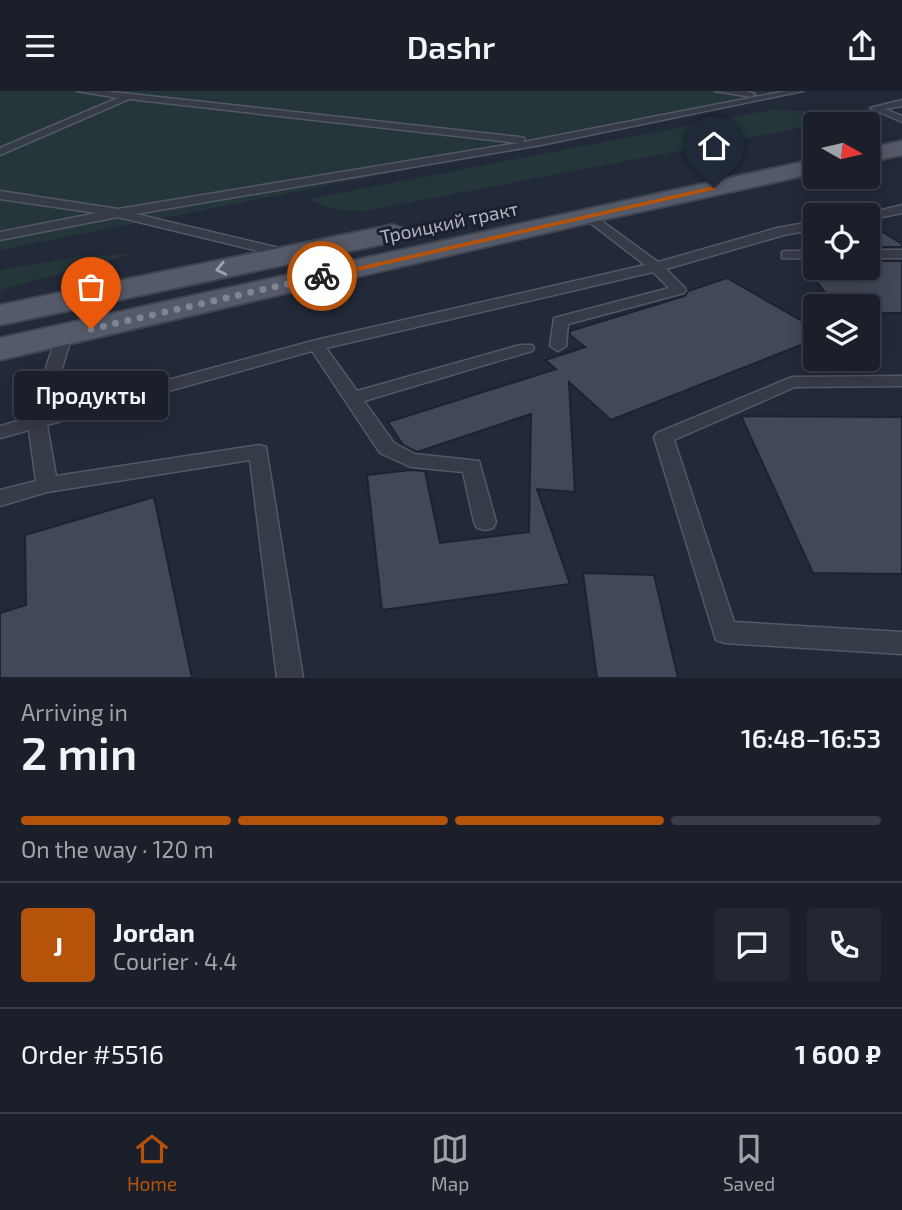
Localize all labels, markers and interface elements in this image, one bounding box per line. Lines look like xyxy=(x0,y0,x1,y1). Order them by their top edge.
icon: menu xyxy=(21,27,59,65)
text: Dashr xyxy=(407,27,495,65)
icon: share xyxy=(843,27,881,65)
north arrow xyxy=(803,112,880,189)
map controls xyxy=(803,112,880,371)
pin xyxy=(684,116,744,188)
icon: home xyxy=(695,127,733,165)
street label: Троицкий тракт xyxy=(378,196,520,248)
button: locate xyxy=(803,203,880,280)
courier xyxy=(287,241,357,311)
pin xyxy=(61,257,121,329)
icon: bike xyxy=(303,257,341,295)
one-way arrow xyxy=(215,261,227,276)
icon: bag xyxy=(72,268,110,306)
button: layers xyxy=(803,294,880,371)
callout: Продукты xyxy=(14,371,168,420)
text: Продукты xyxy=(36,381,146,409)
text: Arriving in xyxy=(21,698,128,726)
text: 16:48–16:53 xyxy=(741,722,881,753)
text: 2 min xyxy=(21,724,137,779)
text: On the way · 120 m xyxy=(21,835,214,863)
button: chat xyxy=(715,908,789,982)
button: phone xyxy=(807,908,881,982)
text: Jordan xyxy=(113,916,195,947)
text: J xyxy=(53,930,63,961)
text: Courier · 4.4 xyxy=(113,947,237,975)
text: Order #5516 xyxy=(21,1038,164,1069)
text: 1 600 ₽ xyxy=(795,1038,881,1069)
tab: Home xyxy=(127,1130,177,1195)
tab: Map xyxy=(431,1130,469,1195)
tab: Saved xyxy=(723,1130,775,1195)

